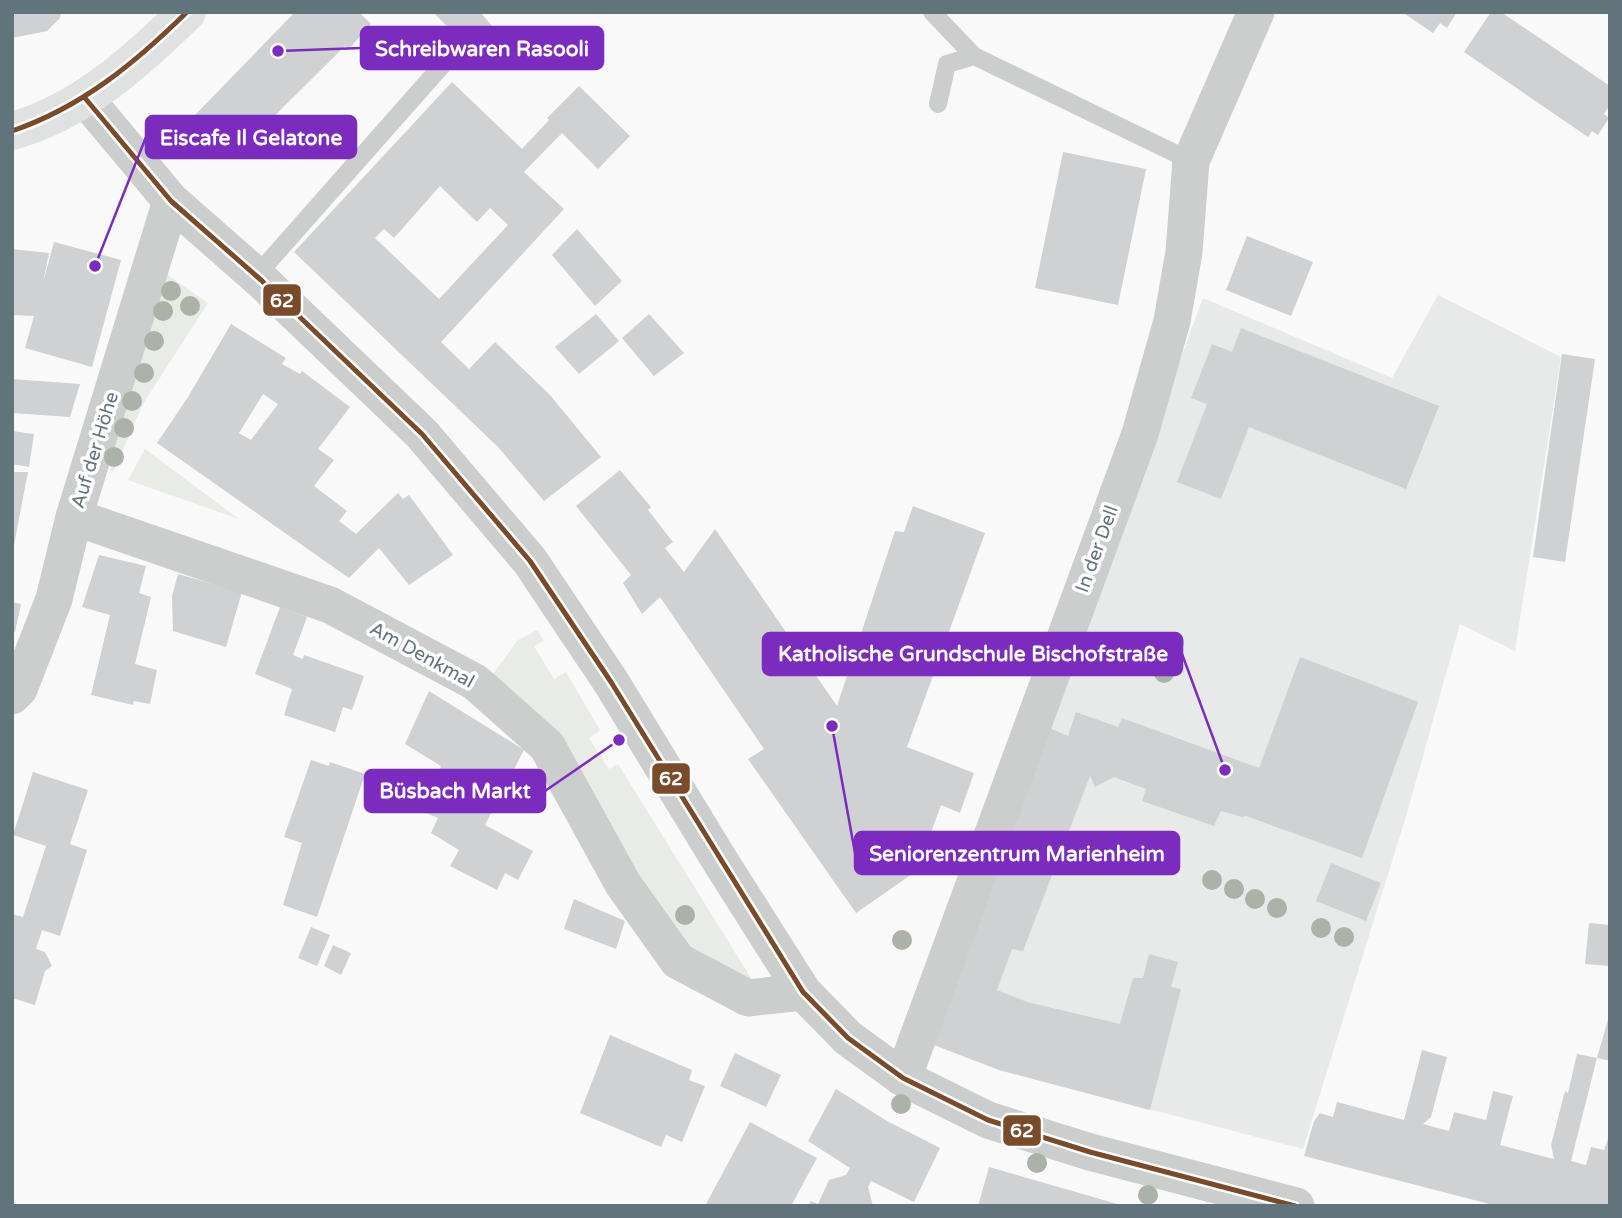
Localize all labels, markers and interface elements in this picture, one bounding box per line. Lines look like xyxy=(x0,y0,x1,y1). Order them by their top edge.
callout: Schreibwaren Rasooli xyxy=(361,27,603,69)
text: Schreibwaren Rasooli xyxy=(375,37,589,62)
callout: Eiscafe Il Gelatone xyxy=(146,116,356,158)
text: Eiscafe Il Gelatone xyxy=(160,126,342,151)
line badge: 62 xyxy=(262,283,302,317)
text: 62 xyxy=(270,290,294,312)
street label: Auf der Höhe xyxy=(67,389,123,511)
street label: In der Dell xyxy=(1071,503,1123,595)
street label: Am Denkmal xyxy=(366,617,478,693)
callout: Katholische Grundschule Bischofstraße xyxy=(763,633,1182,675)
text: Katholische Grundschule Bischofstraße xyxy=(778,642,1168,667)
line badge: 62 xyxy=(651,762,691,795)
text: 62 xyxy=(659,768,683,790)
callout: Büsbach Markt xyxy=(365,770,545,812)
text: Büsbach Markt xyxy=(379,779,531,804)
callout: Seniorenzentrum Marienheim xyxy=(855,832,1179,874)
text: Seniorenzentrum Marienheim xyxy=(869,842,1165,867)
line badge: 62 xyxy=(1002,1114,1042,1147)
text: 62 xyxy=(1010,1120,1034,1142)

